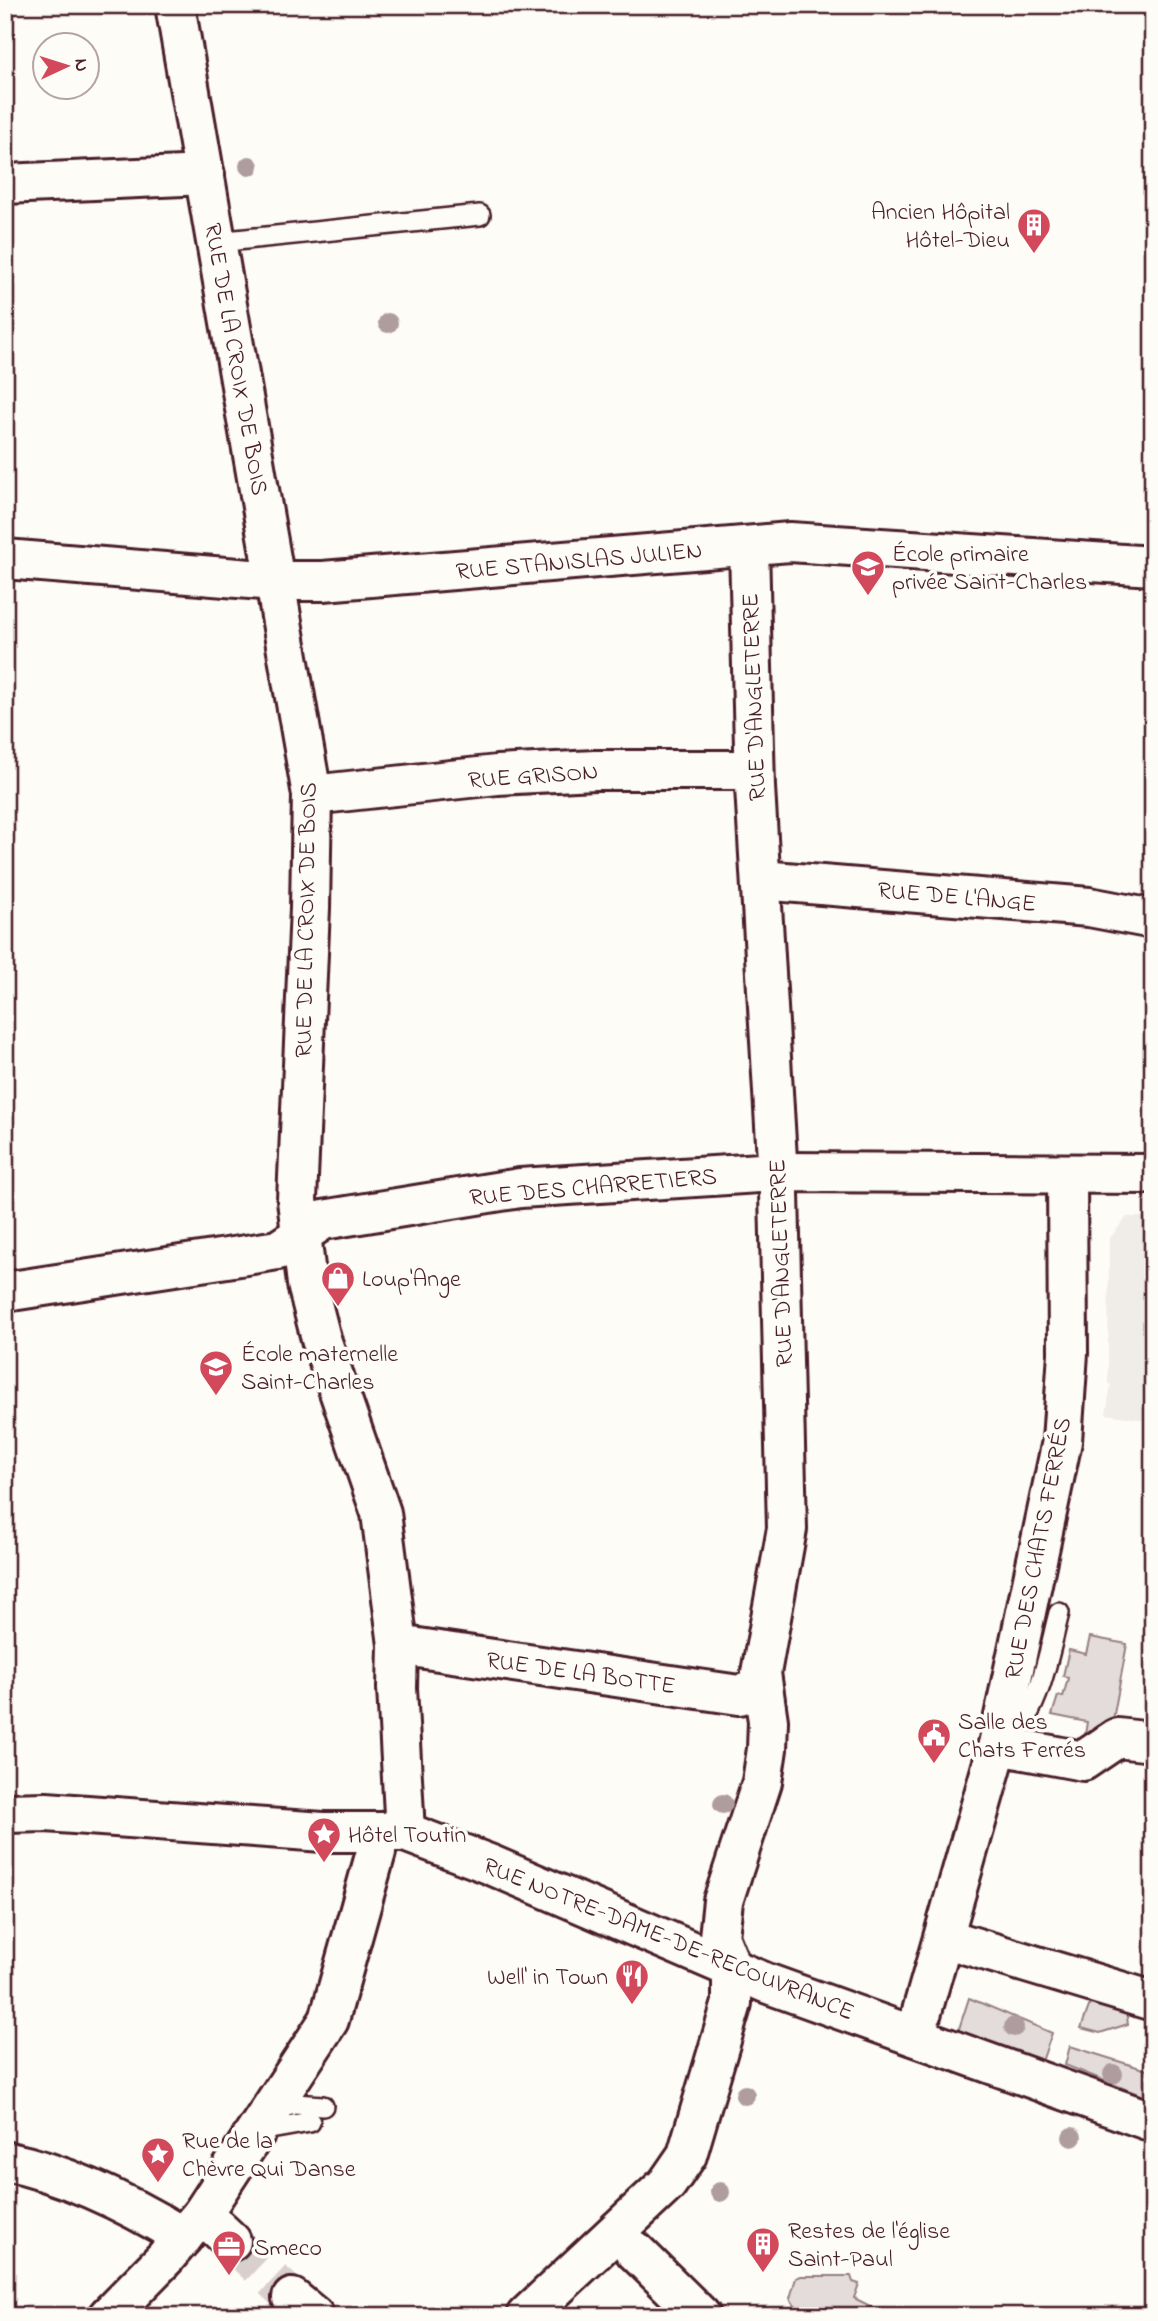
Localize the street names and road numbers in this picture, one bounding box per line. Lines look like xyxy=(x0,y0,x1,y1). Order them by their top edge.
street label: RUE DE LA CROIX DE BOIS xyxy=(193,221,276,498)
street label: RUE STANISLAS JULIEN xyxy=(454,534,704,591)
street label: RUE D'ANGLETERRE xyxy=(734,592,777,801)
street label: RUE GRISON xyxy=(467,755,599,799)
street label: RUE DE LA CROIX DE BOIS xyxy=(288,782,327,1058)
street label: RUE DE L'ANGE xyxy=(876,874,1038,923)
street label: RUE D'ANGLETERRE xyxy=(761,1158,804,1367)
street label: RUE DES CHARRETIERS xyxy=(468,1160,718,1217)
street label: RUE DES CHATS FERRÉS xyxy=(997,1414,1082,1682)
street label: RUE DE LA BOTTE xyxy=(484,1644,678,1705)
street label: RUE NOTRE-DAME-DE-RECOUVRANCE xyxy=(477,1850,859,2031)

